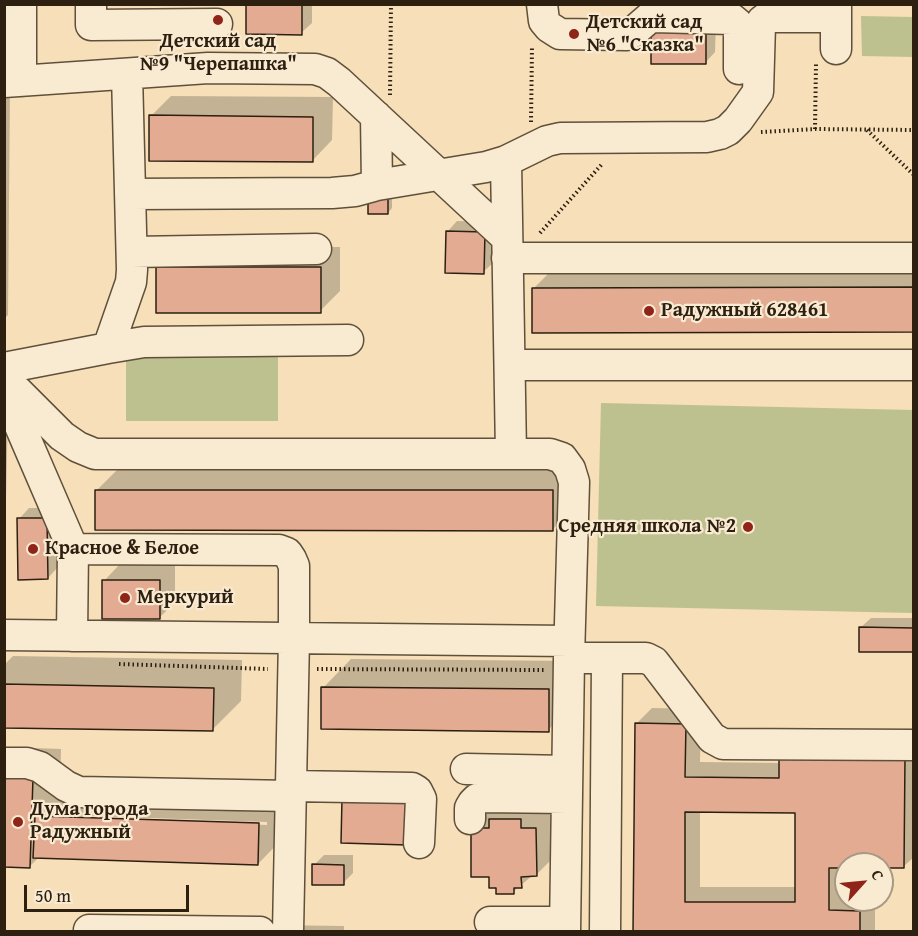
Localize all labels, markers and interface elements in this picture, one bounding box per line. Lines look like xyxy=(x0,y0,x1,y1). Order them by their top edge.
place label: Детский сад №6 "Сказка" xyxy=(586,11,704,58)
marker: Детский сад №9 "Черепашка" xyxy=(211,13,225,27)
marker: Детский сад №6 "Сказка" xyxy=(567,27,581,41)
place label: Детский сад №9 "Черепашка" xyxy=(139,30,297,77)
place label: Радужный 628461 xyxy=(661,299,828,323)
marker: Радужный 628461 xyxy=(642,304,656,318)
place label: Средняя школа №2 xyxy=(558,515,736,539)
marker: Средняя школа №2 xyxy=(741,520,755,534)
place label: Красное & Белое xyxy=(45,537,199,561)
marker: Красное & Белое xyxy=(26,542,40,556)
place label: Меркурий xyxy=(137,586,234,610)
marker: Меркурий xyxy=(118,591,132,605)
place label: Дума города Радужный xyxy=(30,798,148,845)
marker: Дума города Радужный xyxy=(11,815,25,829)
north arrow xyxy=(834,852,894,912)
text: С xyxy=(866,865,891,884)
scale bar xyxy=(27,873,192,911)
text: 50 m xyxy=(35,882,71,909)

